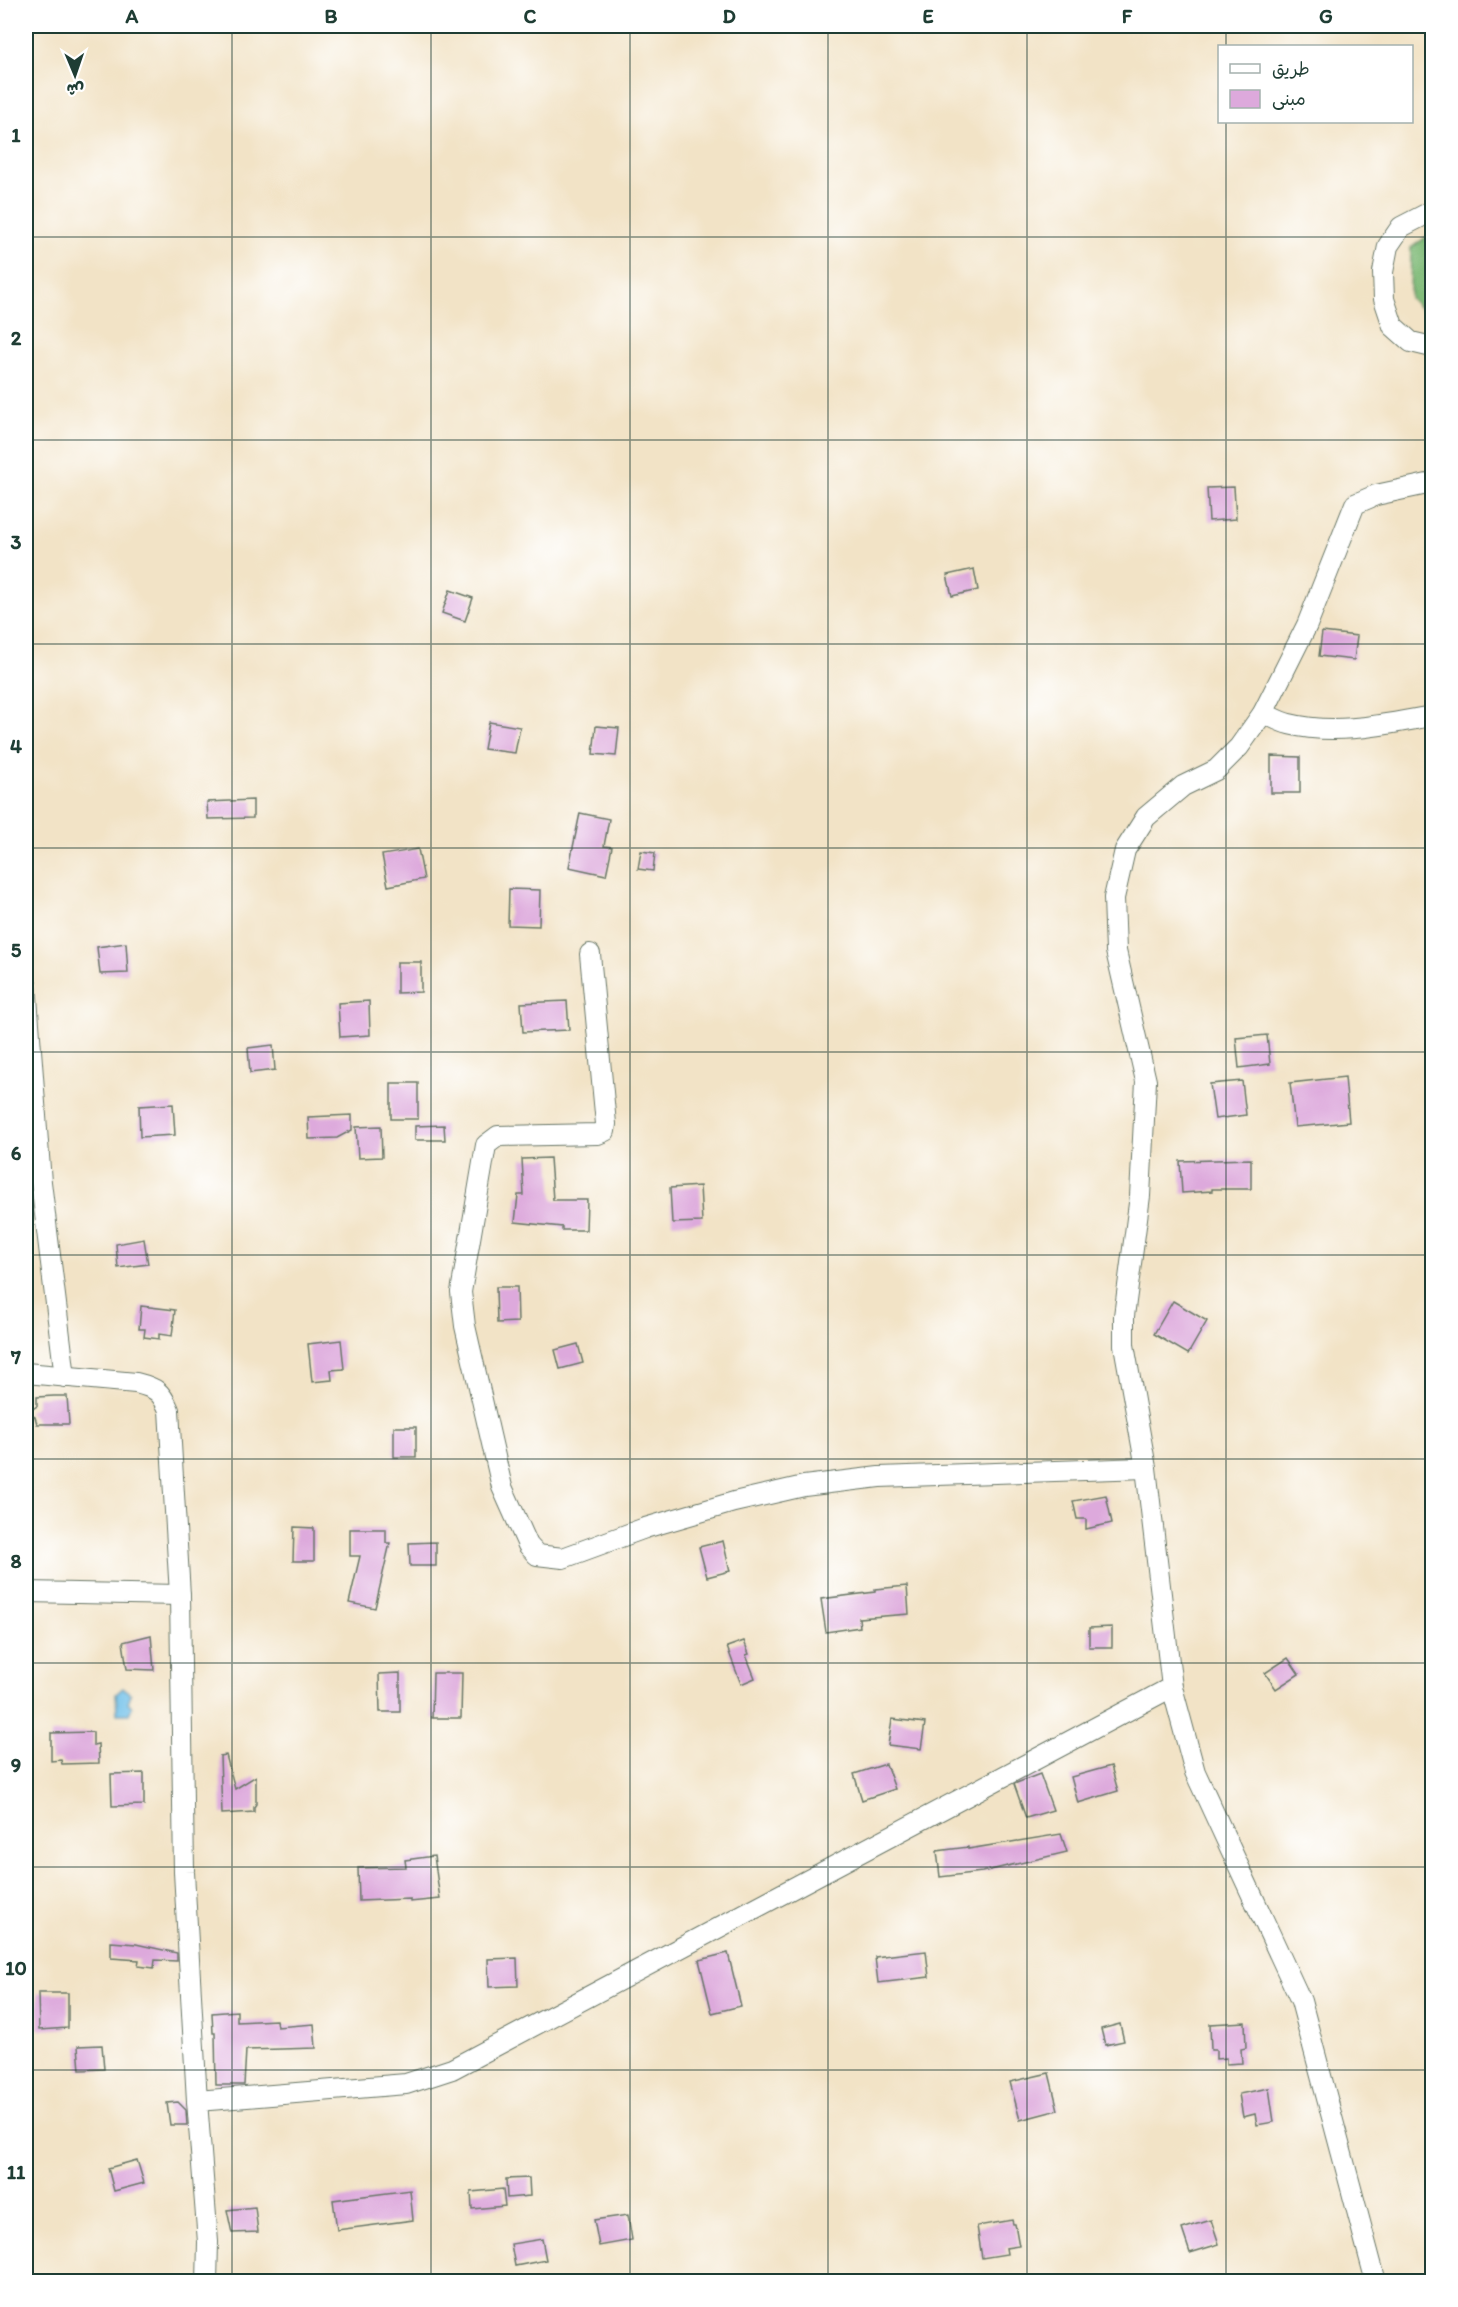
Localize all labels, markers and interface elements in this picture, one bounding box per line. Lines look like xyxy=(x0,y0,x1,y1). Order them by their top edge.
text: A xyxy=(125,4,139,28)
text: B xyxy=(325,4,338,28)
text: C xyxy=(524,4,537,28)
text: D xyxy=(722,4,736,28)
text: E xyxy=(922,4,934,28)
text: F xyxy=(1122,4,1133,28)
text: G xyxy=(1319,4,1333,28)
north arrow xyxy=(45,45,105,105)
legend xyxy=(1218,45,1413,123)
text: طريق xyxy=(1272,58,1310,80)
text: ش xyxy=(66,80,85,99)
text: مبنى xyxy=(1272,88,1306,110)
text: 1 xyxy=(11,123,21,147)
text: 2 xyxy=(11,326,22,350)
text: 3 xyxy=(11,530,22,554)
text: 4 xyxy=(10,734,22,758)
text: 5 xyxy=(11,938,22,962)
text: 6 xyxy=(11,1141,22,1165)
text: 7 xyxy=(10,1345,21,1369)
text: 8 xyxy=(11,1549,22,1573)
text: 9 xyxy=(11,1753,21,1777)
text: 10 xyxy=(5,1956,27,1980)
text: 11 xyxy=(7,2160,26,2184)

